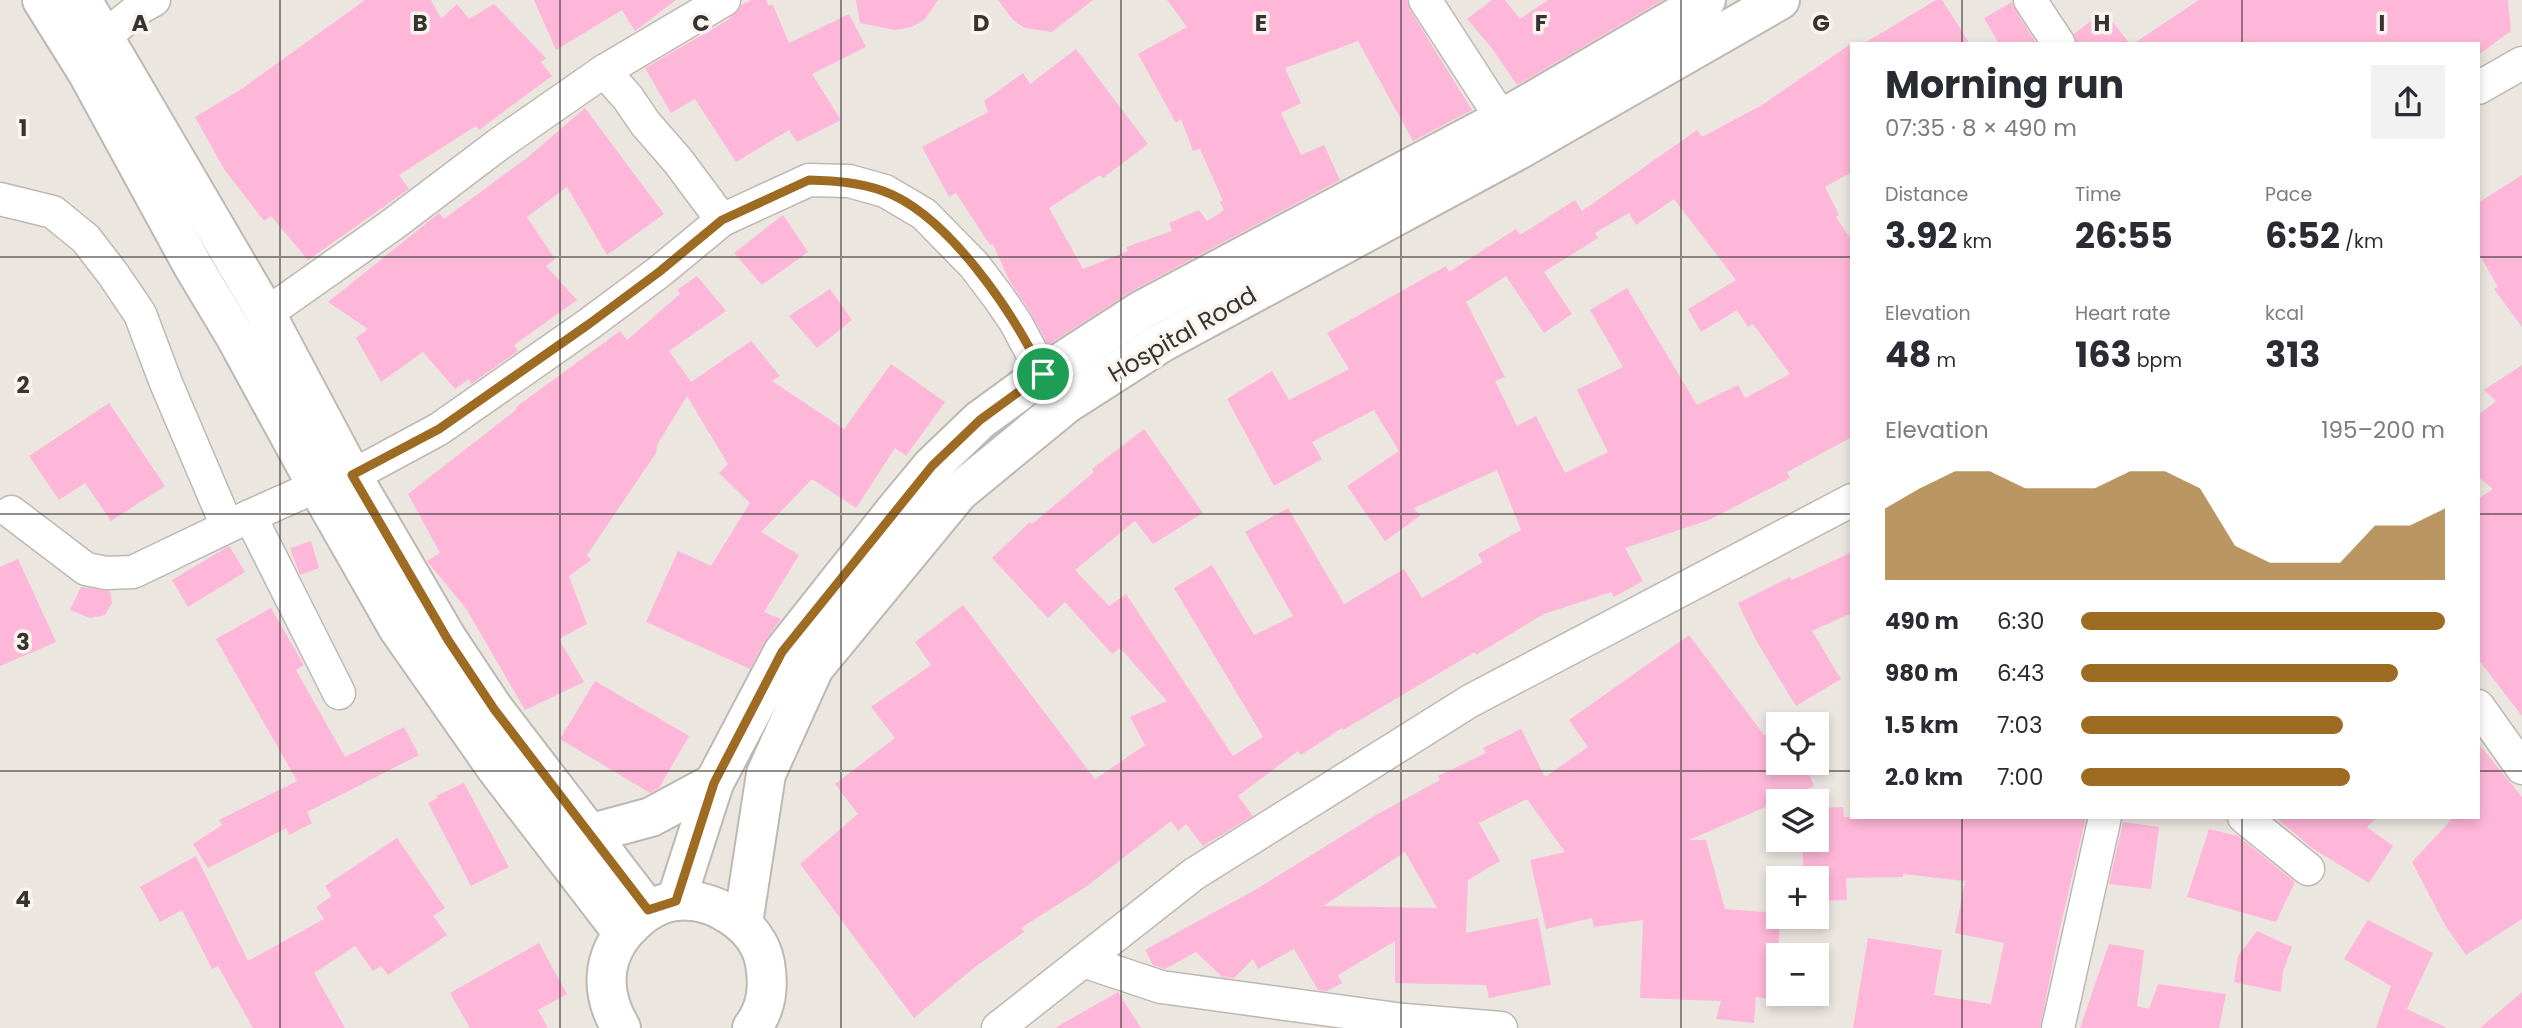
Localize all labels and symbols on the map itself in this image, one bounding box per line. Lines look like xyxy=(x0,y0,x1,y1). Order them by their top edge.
text: A xyxy=(132,7,149,39)
text: B xyxy=(412,7,428,39)
text: C xyxy=(692,7,710,39)
text: D xyxy=(973,7,989,39)
text: E xyxy=(1255,7,1267,39)
text: F xyxy=(1535,7,1547,39)
text: G xyxy=(1812,7,1830,39)
text: H xyxy=(2094,7,2110,39)
text: I xyxy=(2379,7,2385,39)
text: 1 xyxy=(19,112,27,144)
street label: Hospital Road xyxy=(1102,278,1262,390)
pin xyxy=(1013,344,1073,404)
text: 2 xyxy=(16,369,30,401)
text: 3 xyxy=(16,626,30,658)
text: 4 xyxy=(15,883,31,915)

